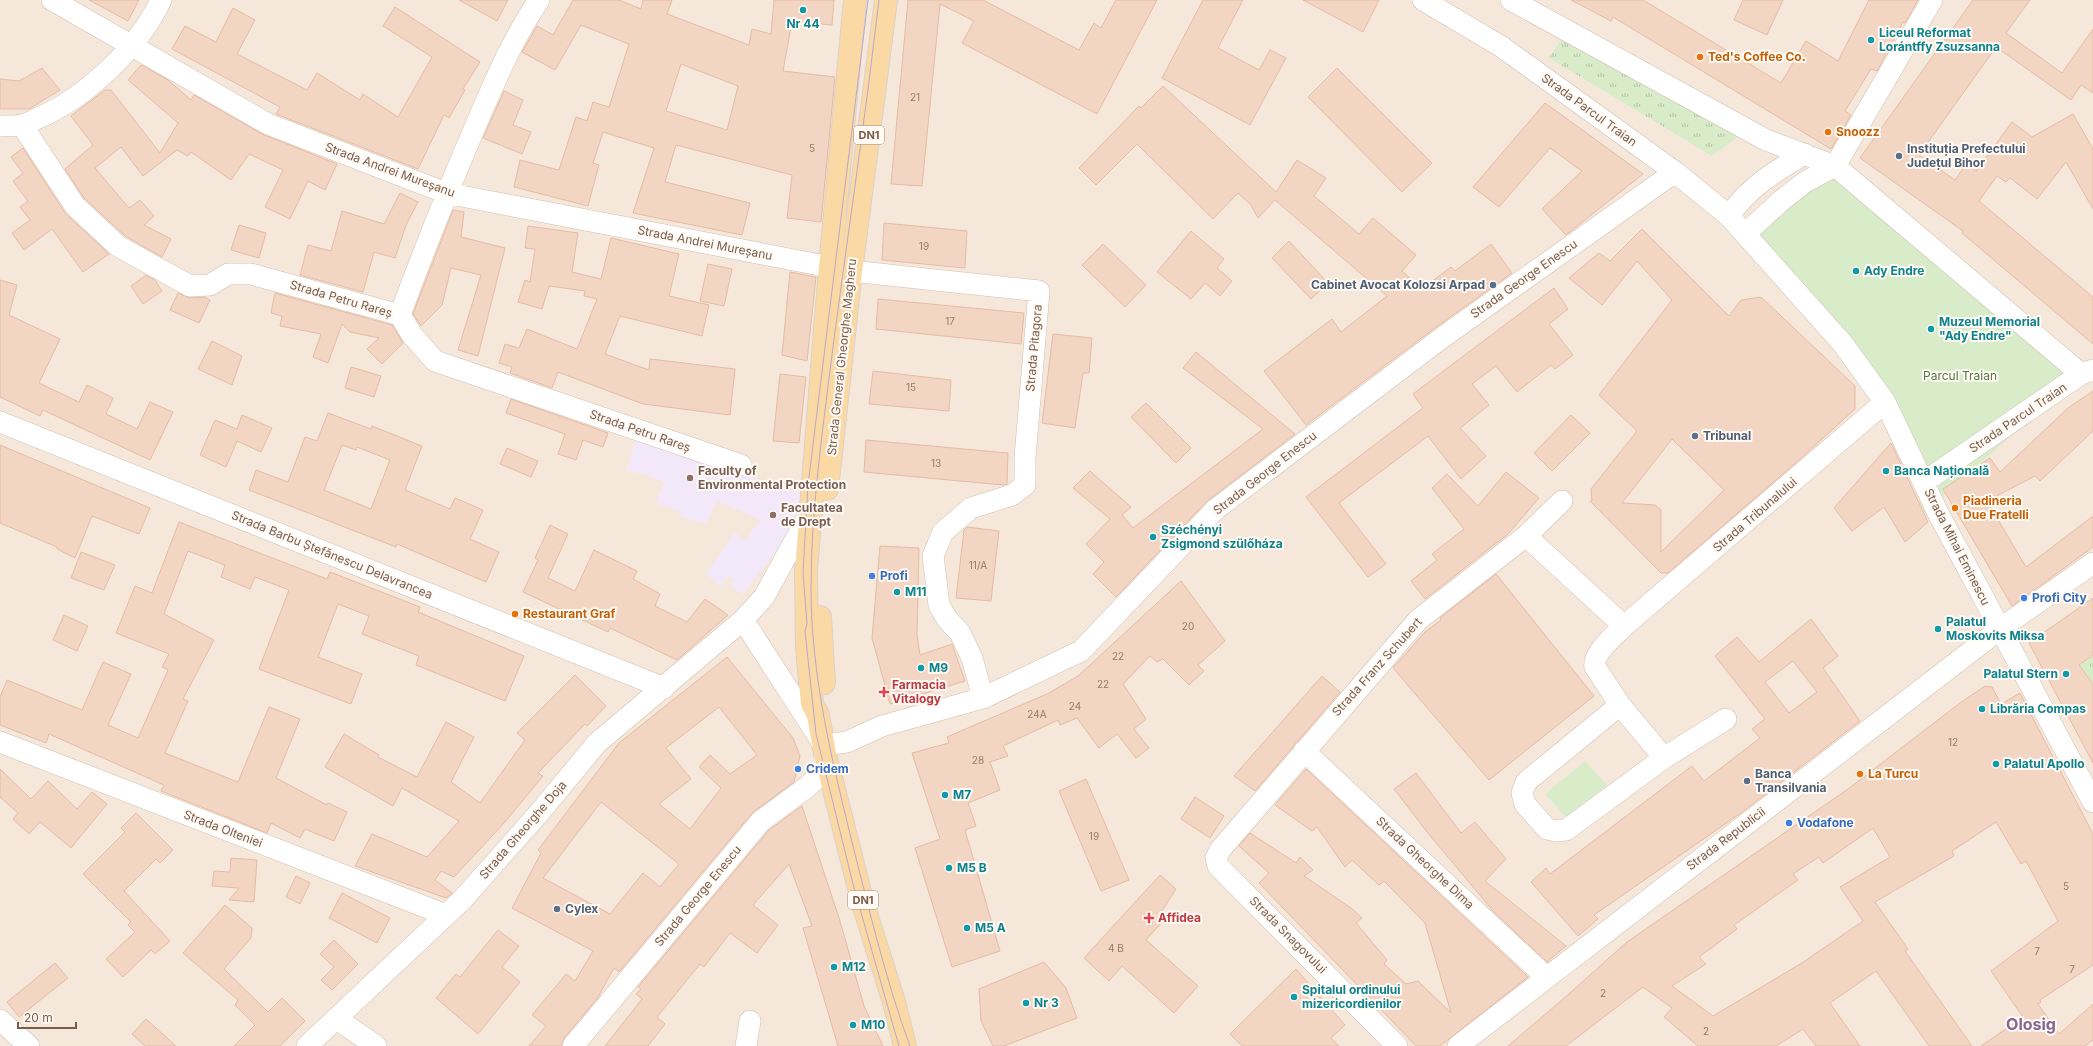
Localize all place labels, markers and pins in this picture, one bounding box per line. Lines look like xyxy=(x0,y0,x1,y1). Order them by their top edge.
marker: Nr 44 xyxy=(798,5,808,15)
place label: Nr 44 xyxy=(786,16,820,31)
place label: Liceul Reformat Lorántffy Zsuzsanna xyxy=(1879,25,2000,54)
marker: Liceul Reformat Lorántffy Zsuzsanna xyxy=(1866,35,1876,45)
place label: Ted's Coffee Co. xyxy=(1708,49,1806,64)
marker: Ted's Coffee Co. xyxy=(1695,52,1705,62)
place label: Snoozz xyxy=(1836,124,1880,139)
marker: Snoozz xyxy=(1823,127,1833,137)
place label: Instituția Prefectului Județul Bihor xyxy=(1907,141,2026,170)
marker: Instituția Prefectului Județul Bihor xyxy=(1894,151,1904,161)
place label: Ady Endre xyxy=(1864,263,1925,278)
marker: Ady Endre xyxy=(1851,266,1861,276)
place label: Cabinet Avocat Kolozsi Arpad xyxy=(1311,277,1485,292)
marker: Cabinet Avocat Kolozsi Arpad xyxy=(1488,280,1498,290)
place label: Muzeul Memorial "Ady Endre" xyxy=(1939,314,2040,343)
marker: Muzeul Memorial "Ady Endre" xyxy=(1926,324,1936,334)
place label: Tribunal xyxy=(1703,428,1751,443)
marker: Tribunal xyxy=(1690,431,1700,441)
place label: Faculty of Environmental Protection xyxy=(698,463,846,492)
place label: Banca Națională xyxy=(1894,463,1989,478)
marker: Banca Națională xyxy=(1881,466,1891,476)
marker: Faculty of Environmental Protection xyxy=(685,473,695,483)
place label: Piadineria Due Fratelli xyxy=(1963,493,2029,522)
place label: Facultatea de Drept xyxy=(781,500,843,529)
marker: Piadineria Due Fratelli xyxy=(1950,503,1960,513)
marker: Facultatea de Drept xyxy=(768,510,778,520)
place label: Széchényi Zsigmond szülőháza xyxy=(1161,522,1283,551)
marker: Széchényi Zsigmond szülőháza xyxy=(1148,532,1158,542)
place label: Profi xyxy=(880,568,908,583)
marker: Profi xyxy=(867,571,877,581)
place label: M11 xyxy=(905,584,927,599)
marker: M11 xyxy=(892,587,902,597)
place label: Profi City xyxy=(2032,590,2087,605)
marker: Profi City xyxy=(2019,593,2029,603)
place label: Restaurant Graf xyxy=(523,606,616,621)
marker: Restaurant Graf xyxy=(510,609,520,619)
place label: Palatul Moskovits Miksa xyxy=(1946,614,2045,643)
marker: Palatul Moskovits Miksa xyxy=(1933,624,1943,634)
place label: M9 xyxy=(929,660,948,675)
marker: M9 xyxy=(916,663,926,673)
place label: Palatul Stern xyxy=(1984,666,2058,681)
marker: Palatul Stern xyxy=(2061,669,2071,679)
place label: Farmacia Vitalogy xyxy=(892,677,946,706)
marker: Farmacia Vitalogy xyxy=(879,687,889,697)
place label: Librăria Compas xyxy=(1990,701,2086,716)
marker: Librăria Compas xyxy=(1977,704,1987,714)
place label: Palatul Apollo xyxy=(2004,756,2085,771)
marker: Palatul Apollo xyxy=(1991,759,2001,769)
place label: Cridem xyxy=(806,761,849,776)
marker: Cridem xyxy=(793,764,803,774)
place label: Banca Transilvania xyxy=(1755,766,1827,795)
place label: La Turcu xyxy=(1868,766,1918,781)
marker: La Turcu xyxy=(1855,769,1865,779)
marker: Banca Transilvania xyxy=(1742,776,1752,786)
place label: M7 xyxy=(953,787,971,802)
marker: M7 xyxy=(940,790,950,800)
place label: Vodafone xyxy=(1797,815,1854,830)
marker: Vodafone xyxy=(1784,818,1794,828)
place label: M5 B xyxy=(957,860,987,875)
marker: M5 B xyxy=(944,863,954,873)
place label: Cylex xyxy=(565,901,598,916)
marker: Cylex xyxy=(552,904,562,914)
place label: Affidea xyxy=(1158,910,1201,925)
marker: Affidea xyxy=(1143,912,1155,924)
place label: M5 A xyxy=(975,920,1006,935)
marker: M5 A xyxy=(962,923,972,933)
place label: M12 xyxy=(842,959,866,974)
marker: M12 xyxy=(829,962,839,972)
place label: Spitalul ordinului mizericordienilor xyxy=(1302,982,1402,1011)
marker: Spitalul ordinului mizericordienilor xyxy=(1289,992,1299,1002)
place label: Nr 3 xyxy=(1034,995,1059,1010)
marker: Nr 3 xyxy=(1021,998,1031,1008)
place label: M10 xyxy=(861,1017,885,1032)
marker: M10 xyxy=(848,1020,858,1030)

